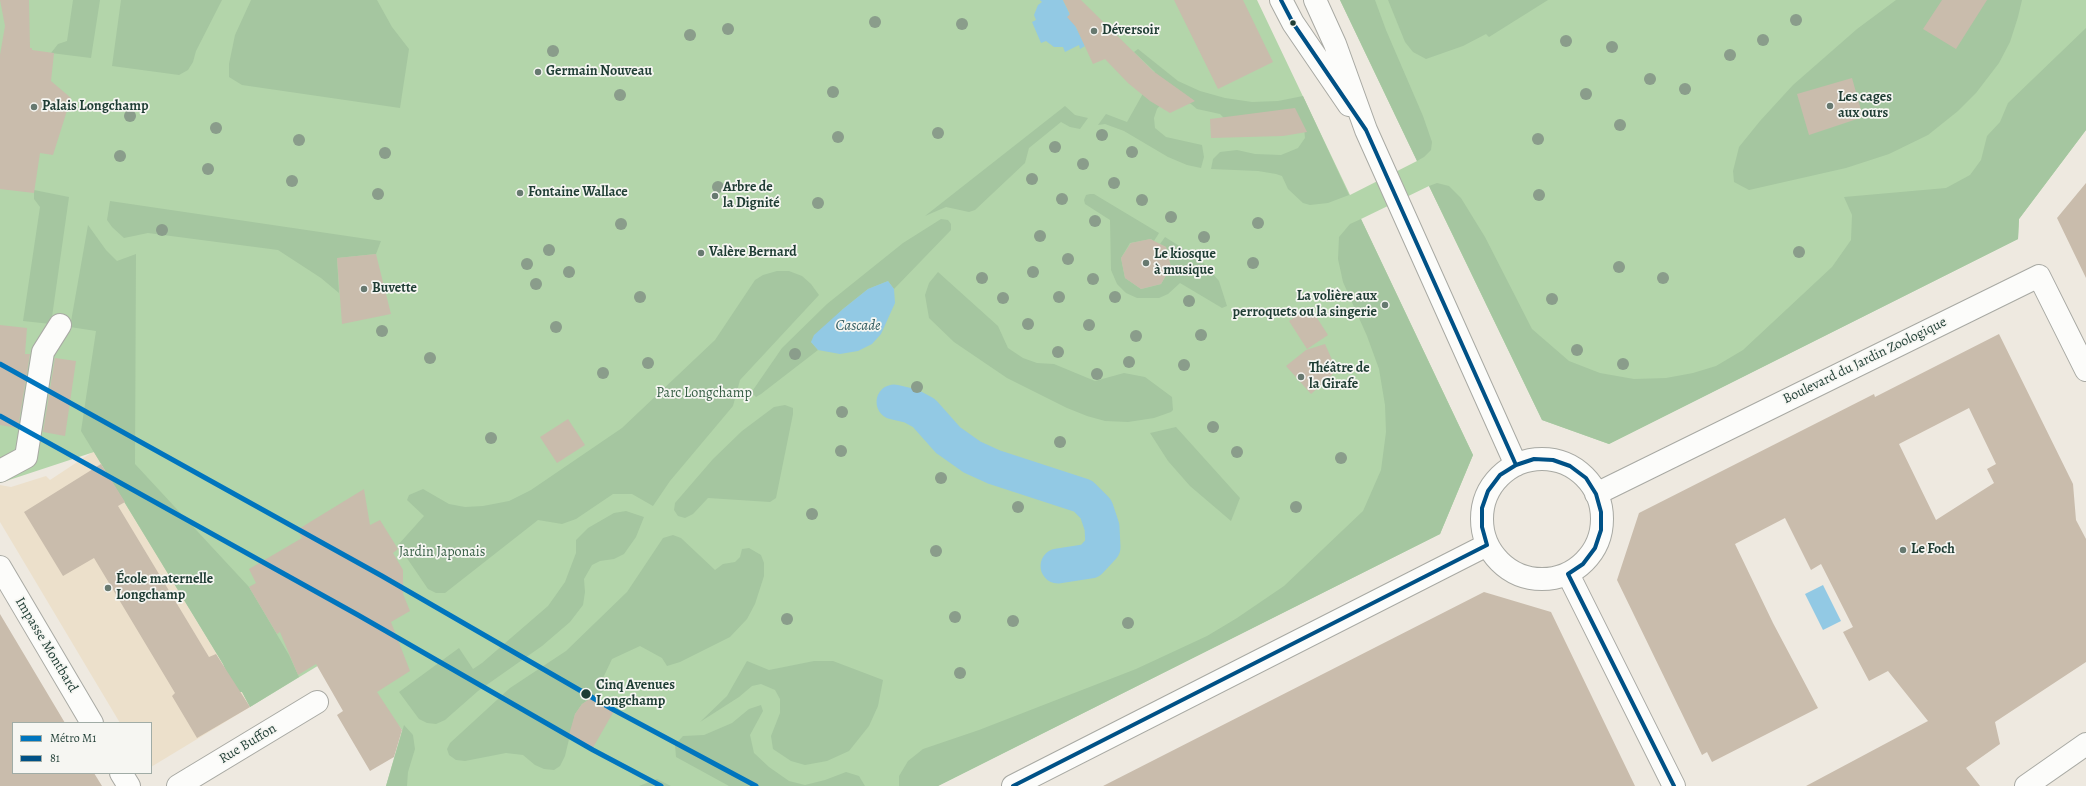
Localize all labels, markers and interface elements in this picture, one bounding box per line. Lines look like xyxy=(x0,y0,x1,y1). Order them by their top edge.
unlabelled marker xyxy=(1288,18,1298,28)
place label: Déversoir xyxy=(1102,23,1159,39)
marker: Déversoir xyxy=(1089,26,1099,36)
place label: Germain Nouveau xyxy=(546,64,652,80)
marker: Germain Nouveau xyxy=(533,67,543,77)
place label: Les cages aux ours xyxy=(1838,90,1892,122)
place label: Palais Longchamp xyxy=(42,99,148,115)
marker: Les cages aux ours xyxy=(1825,101,1835,111)
marker: Palais Longchamp xyxy=(29,102,39,112)
place label: Arbre de la Dignité xyxy=(723,180,780,212)
place label: Fontaine Wallace xyxy=(528,185,628,201)
marker: Fontaine Wallace xyxy=(515,188,525,198)
marker: Arbre de la Dignité xyxy=(710,191,720,201)
place label: Valère Bernard xyxy=(709,245,797,261)
place label: Le kiosque à musique xyxy=(1154,247,1216,280)
marker: Valère Bernard xyxy=(696,248,706,258)
marker: Le kiosque à musique xyxy=(1141,258,1151,268)
place label: Buvette xyxy=(372,281,417,297)
marker: Buvette xyxy=(359,284,369,294)
place label: La volière aux perroquets ou la singerie xyxy=(1233,289,1377,322)
marker: La volière aux perroquets ou la singerie xyxy=(1380,300,1390,310)
street label: Boulevard du Jardin Zoologique xyxy=(1780,314,1950,408)
water label: Cascade xyxy=(836,317,880,335)
place label: Théâtre de la Girafe xyxy=(1309,361,1370,394)
marker: Théâtre de la Girafe xyxy=(1296,372,1306,382)
park label: Parc Longchamp xyxy=(656,386,752,402)
place label: Le Foch xyxy=(1911,542,1955,558)
park label: Jardin Japonais xyxy=(399,545,485,561)
marker: Le Foch xyxy=(1898,545,1908,555)
place label: École maternelle Longchamp xyxy=(116,572,213,604)
marker: École maternelle Longchamp xyxy=(103,583,113,593)
street label: Impasse Montbard xyxy=(11,594,81,696)
place label: Cinq Avenues Longchamp xyxy=(596,678,675,710)
marker: Cinq Avenues Longchamp xyxy=(579,687,593,701)
street label: Rue Buffon xyxy=(216,720,280,768)
legend xyxy=(12,722,152,774)
text: Métro M1 xyxy=(50,730,96,746)
text: 81 xyxy=(50,750,60,766)

